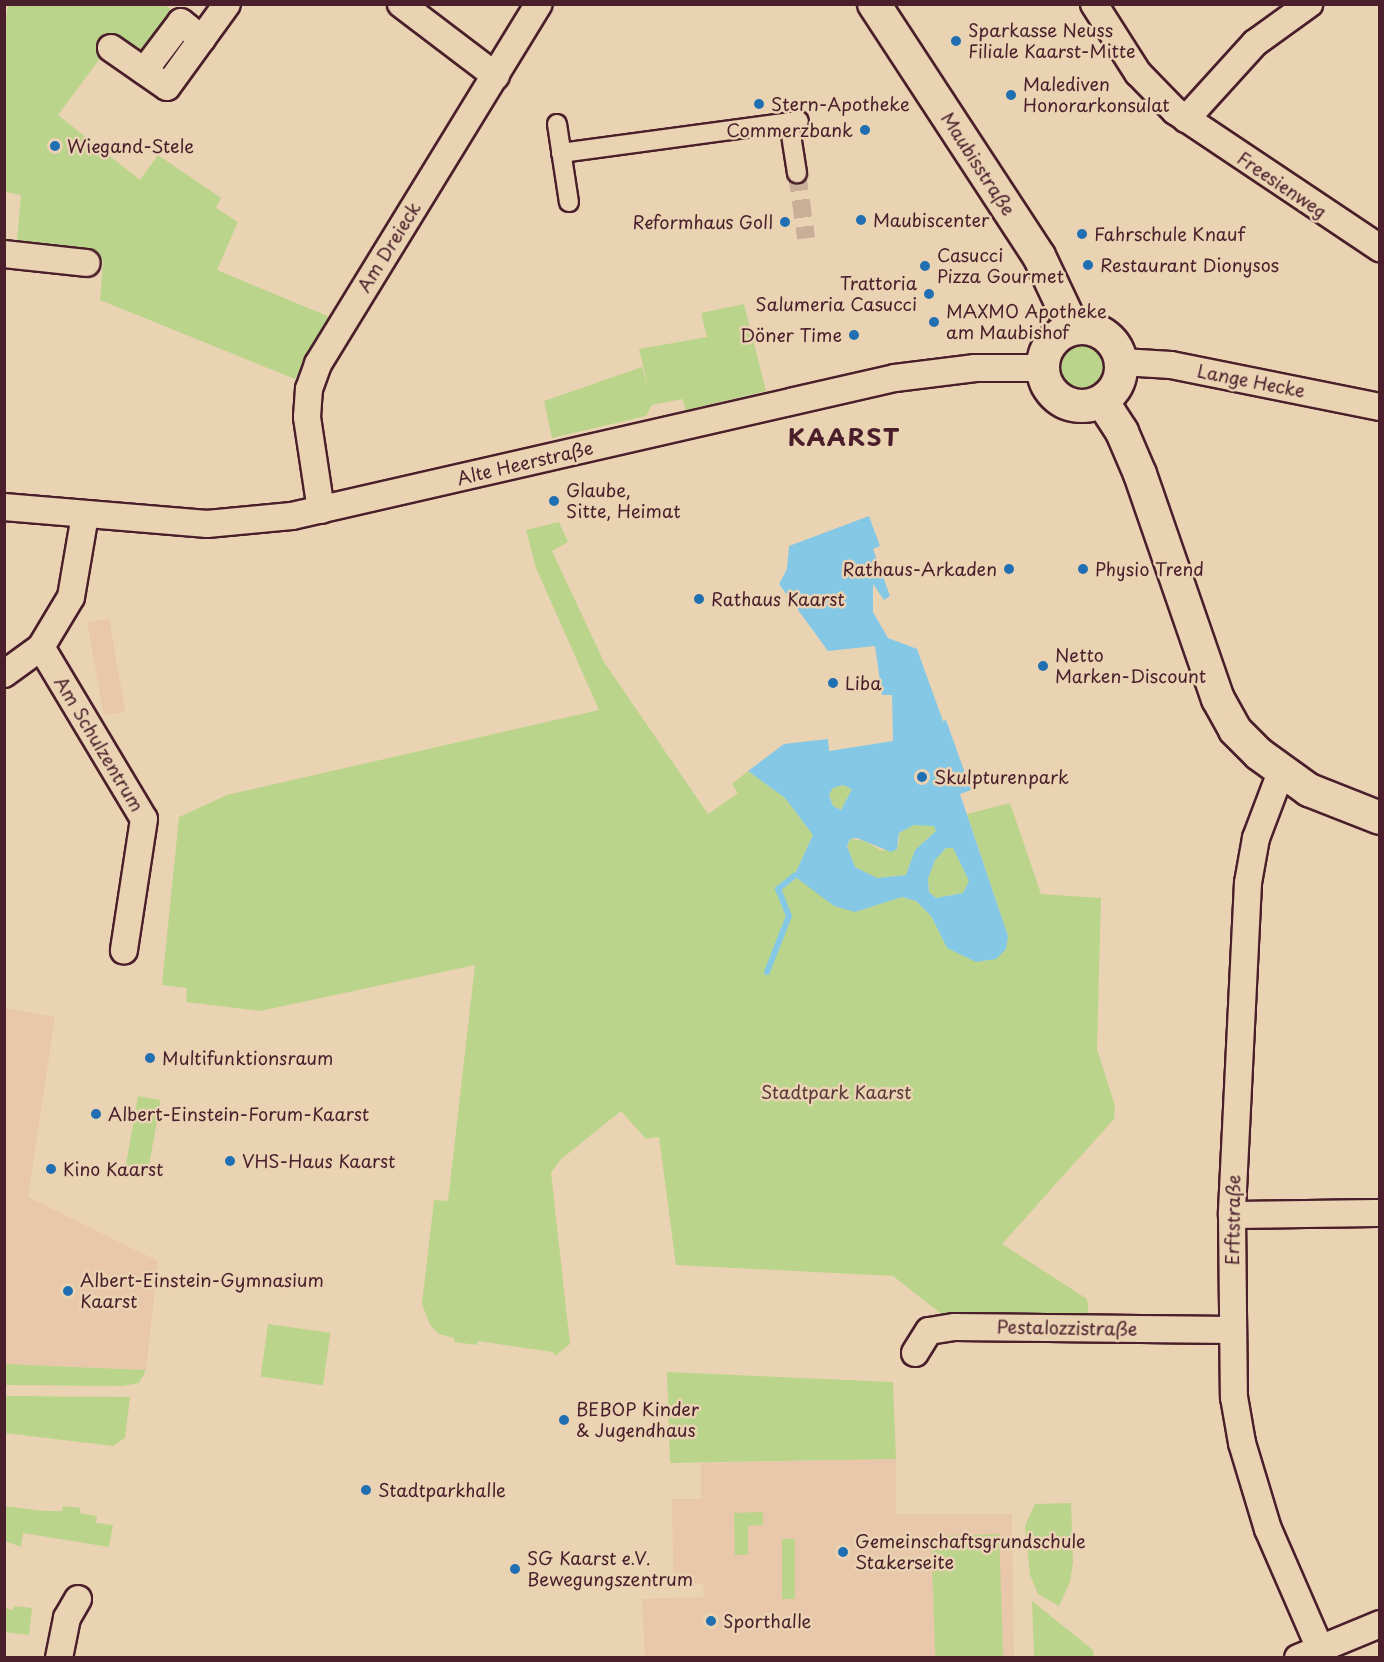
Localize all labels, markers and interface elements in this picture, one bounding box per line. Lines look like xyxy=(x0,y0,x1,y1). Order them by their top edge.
place label: Sparkasse Neuss Filiale Kaarst-Mitte xyxy=(968,20,1136,63)
marker: Sparkasse Neuss Filiale Kaarst-Mitte xyxy=(949,34,963,48)
place label: Malediven Honorarkonsulat xyxy=(1023,74,1170,116)
marker: Malediven Honorarkonsulat xyxy=(1004,88,1018,102)
place label: Stern-Apotheke xyxy=(771,93,910,115)
marker: Stern-Apotheke xyxy=(752,97,766,111)
street label: Maubisstraße xyxy=(937,108,1019,220)
place label: Commerzbank xyxy=(726,119,853,141)
marker: Commerzbank xyxy=(858,123,872,137)
place label: Wiegand-Stele xyxy=(67,135,194,157)
marker: Wiegand-Stele xyxy=(48,139,62,153)
street label: Freesienweg xyxy=(1233,147,1331,223)
street label: Am Dreieck xyxy=(353,198,425,296)
place label: Maubiscenter xyxy=(873,209,989,231)
place label: Reformhaus Goll xyxy=(631,211,773,233)
marker: Maubiscenter xyxy=(854,213,868,227)
marker: Reformhaus Goll xyxy=(778,215,792,229)
place label: Fahrschule Knauf xyxy=(1094,223,1245,245)
marker: Fahrschule Knauf xyxy=(1075,227,1089,241)
place label: Casucci Pizza Gourmet xyxy=(937,245,1065,288)
place label: Restaurant Dionysos xyxy=(1100,254,1280,276)
marker: Restaurant Dionysos xyxy=(1081,258,1095,272)
marker: Casucci Pizza Gourmet xyxy=(918,259,932,273)
place label: Trattoria Salumeria Casucci xyxy=(757,273,917,316)
marker: Trattoria Salumeria Casucci xyxy=(922,287,936,301)
place label: MAXMO Apotheke am Maubishof xyxy=(946,301,1109,344)
marker: MAXMO Apotheke am Maubishof xyxy=(927,315,941,329)
place label: Döner Time xyxy=(739,324,842,346)
marker: Döner Time xyxy=(847,328,861,342)
street label: Lange Hecke xyxy=(1194,360,1308,402)
district label: KAARST xyxy=(788,423,900,451)
street label: Alte Heerstraße xyxy=(455,437,595,489)
place label: Glaube, Sitte, Heimat xyxy=(566,480,681,522)
marker: Glaube, Sitte, Heimat xyxy=(547,494,561,508)
place label: Rathaus-Arkaden xyxy=(842,558,997,580)
place label: Physio Trend xyxy=(1095,558,1204,580)
marker: Rathaus-Arkaden xyxy=(1002,562,1016,576)
marker: Physio Trend xyxy=(1076,562,1090,576)
place label: Rathaus Kaarst xyxy=(711,588,844,610)
marker: Rathaus Kaarst xyxy=(692,592,706,606)
place label: Netto Marken-Discount xyxy=(1055,645,1206,688)
marker: Netto Marken-Discount xyxy=(1036,659,1050,673)
place label: Liba xyxy=(845,672,882,694)
street label: Am Schulzentrum xyxy=(50,673,148,815)
marker: Liba xyxy=(826,676,840,690)
place label: Skulpturenpark xyxy=(934,766,1069,788)
marker: Skulpturenpark xyxy=(915,770,929,784)
place label: Multifunktionsraum xyxy=(162,1047,333,1069)
marker: Multifunktionsraum xyxy=(143,1051,157,1065)
park label: Stadtpark Kaarst xyxy=(760,1081,912,1103)
place label: Albert-Einstein-Forum-Kaarst xyxy=(108,1103,369,1125)
marker: Albert-Einstein-Forum-Kaarst xyxy=(89,1107,103,1121)
place label: VHS-Haus Kaarst xyxy=(242,1150,395,1172)
marker: VHS-Haus Kaarst xyxy=(223,1154,237,1168)
place label: Kino Kaarst xyxy=(63,1158,163,1180)
marker: Kino Kaarst xyxy=(44,1162,58,1176)
street label: Erftstraße xyxy=(1221,1175,1245,1265)
place label: Albert-Einstein-Gymnasium Kaarst xyxy=(80,1270,324,1312)
marker: Albert-Einstein-Gymnasium Kaarst xyxy=(61,1284,75,1298)
street label: Pestalozzistraße xyxy=(997,1316,1137,1340)
place label: BEBOP Kinder & Jugendhaus xyxy=(576,1399,700,1442)
marker: BEBOP Kinder & Jugendhaus xyxy=(557,1413,571,1427)
place label: Stadtparkhalle xyxy=(378,1479,506,1501)
marker: Stadtparkhalle xyxy=(359,1483,373,1497)
place label: Gemeinschaftsgrundschule Stakerseite xyxy=(855,1531,1086,1574)
marker: Gemeinschaftsgrundschule Stakerseite xyxy=(836,1545,850,1559)
place label: SG Kaarst e.V. Bewegungszentrum xyxy=(527,1548,693,1590)
marker: SG Kaarst e.V. Bewegungszentrum xyxy=(508,1562,522,1576)
place label: Sporthalle xyxy=(723,1610,811,1632)
marker: Sporthalle xyxy=(704,1614,718,1628)

